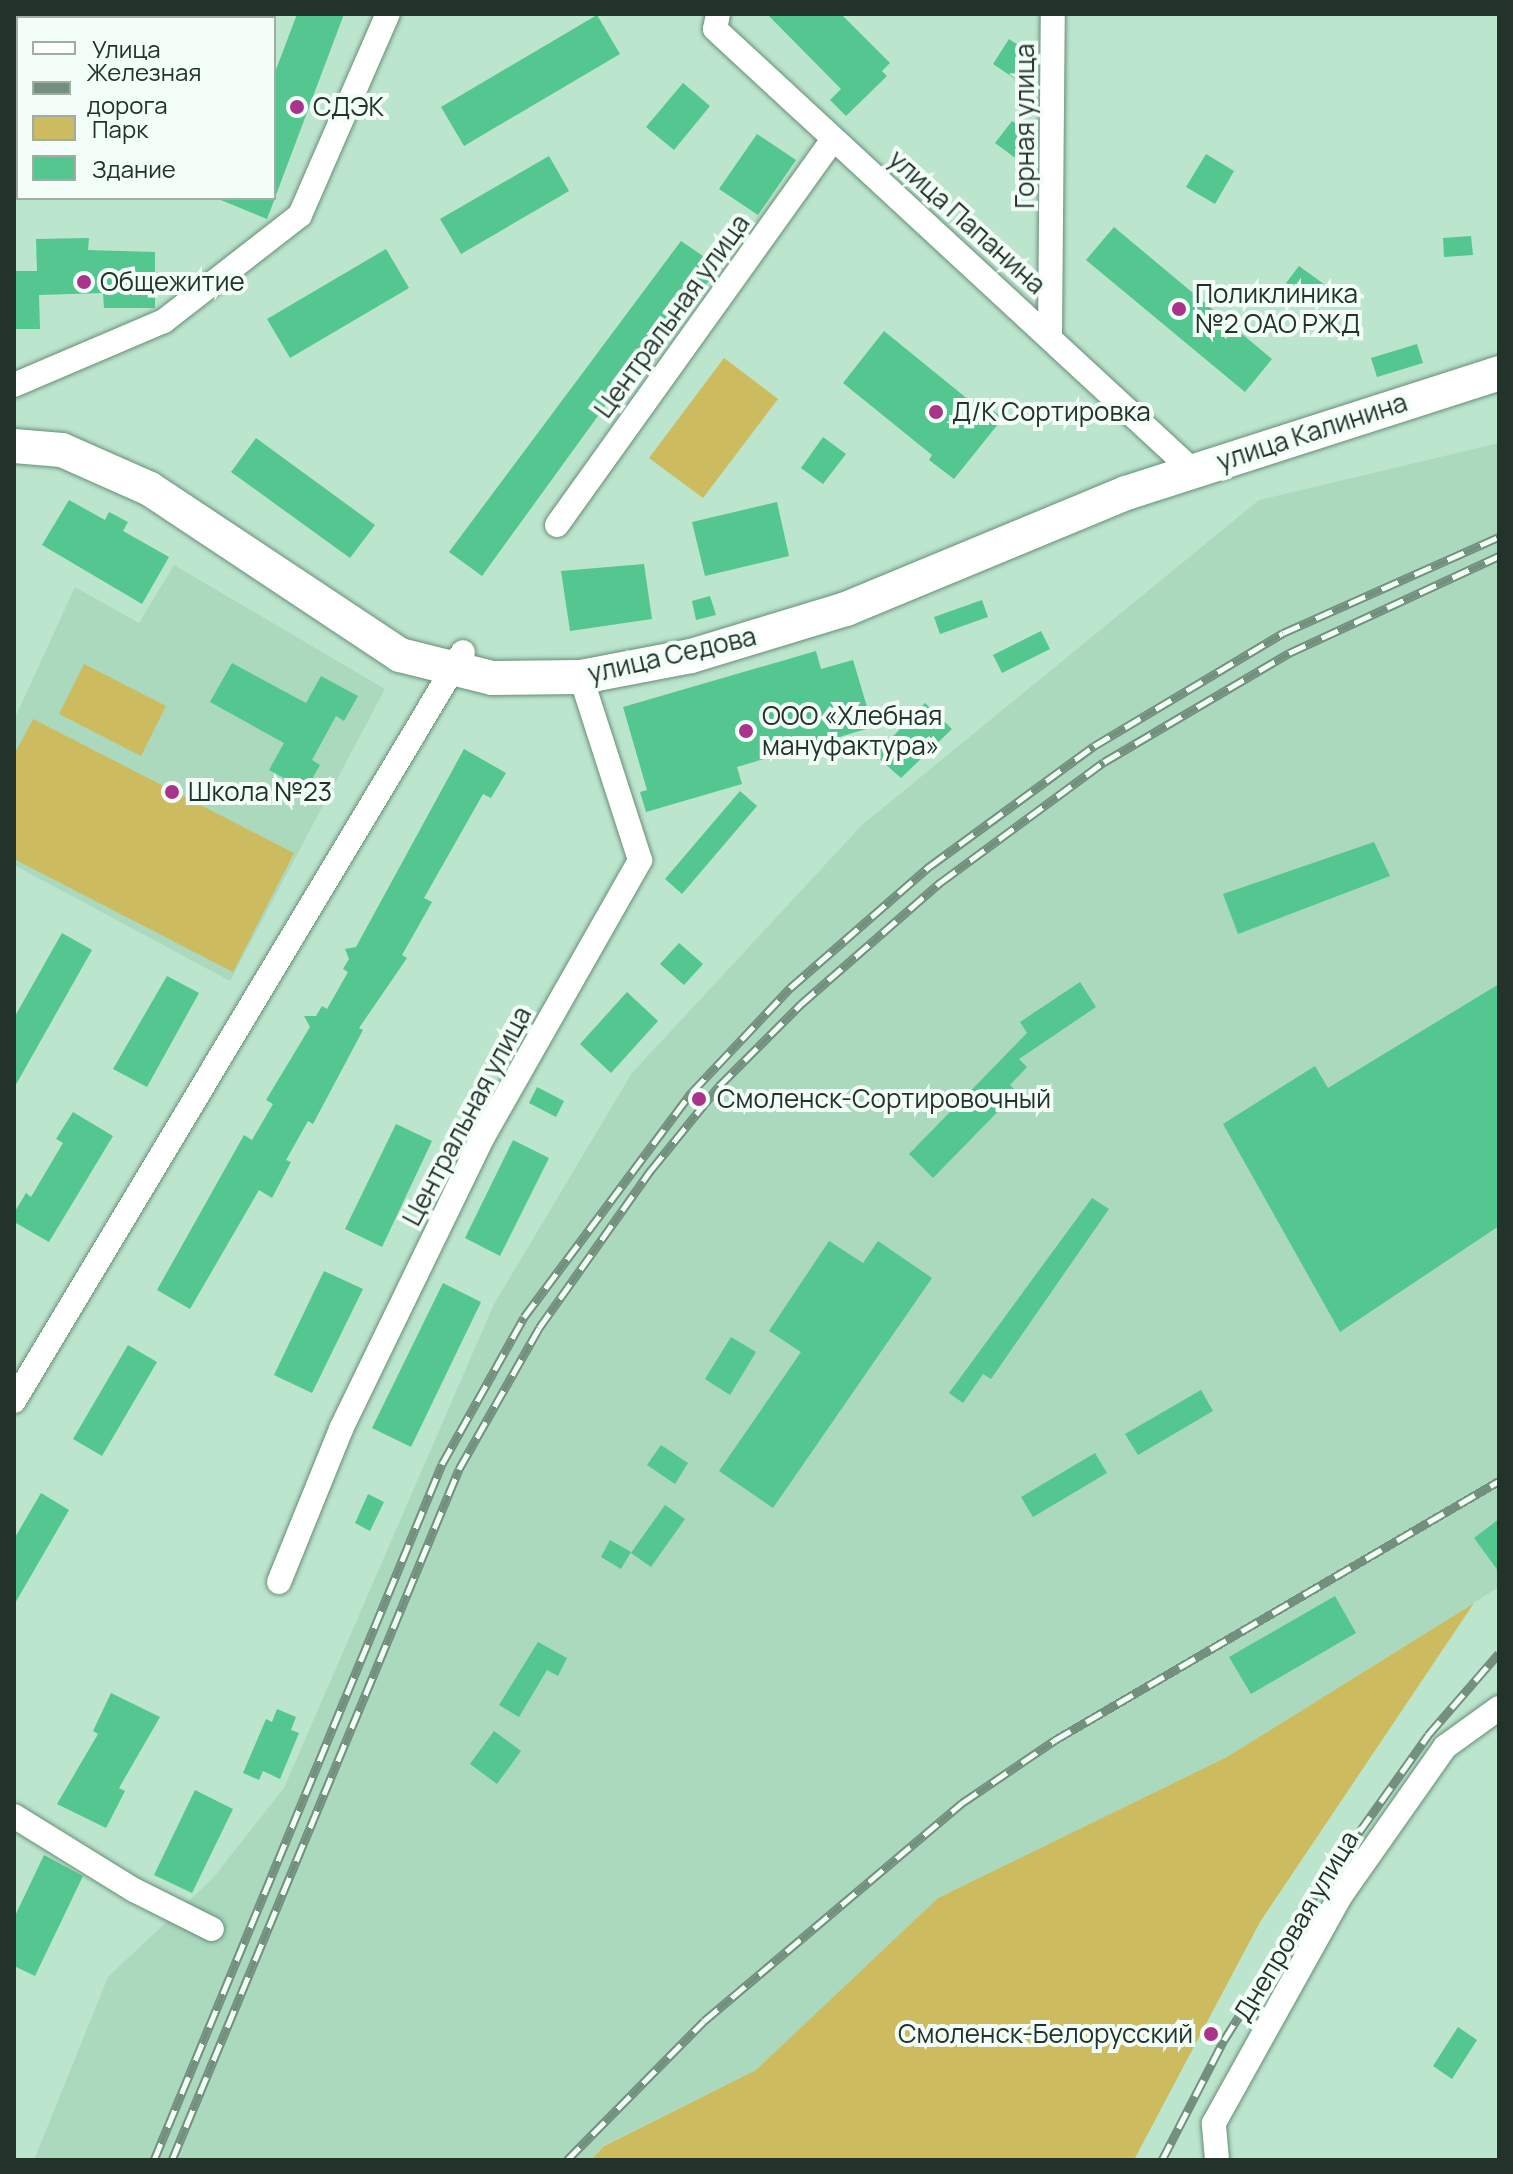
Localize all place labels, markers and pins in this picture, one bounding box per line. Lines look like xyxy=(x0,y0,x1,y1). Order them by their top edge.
place label: СДЭК xyxy=(313,91,384,123)
marker: СДЭК xyxy=(288,98,306,116)
place label: Общежитие xyxy=(100,266,245,298)
marker: Общежитие xyxy=(75,273,93,291)
place label: Поликлиника №2 ОАО РЖД xyxy=(1195,278,1360,340)
marker: Поликлиника №2 ОАО РЖД xyxy=(1170,300,1188,318)
place label: Д/К Сортировка xyxy=(952,396,1151,428)
marker: Д/К Сортировка xyxy=(927,403,945,421)
place label: ООО «Хлебная мануфактура» xyxy=(762,700,942,762)
marker: ООО «Хлебная мануфактура» xyxy=(737,722,755,740)
place label: Школа №23 xyxy=(188,776,332,808)
marker: Школа №23 xyxy=(163,783,181,801)
place label: Смоленск-Сортировочный xyxy=(717,1083,1051,1115)
marker: Смоленск-Сортировочный xyxy=(688,1088,710,1110)
place label: Смоленск-Белорусский xyxy=(898,2018,1193,2050)
marker: Смоленск-Белорусский xyxy=(1200,2023,1222,2045)

